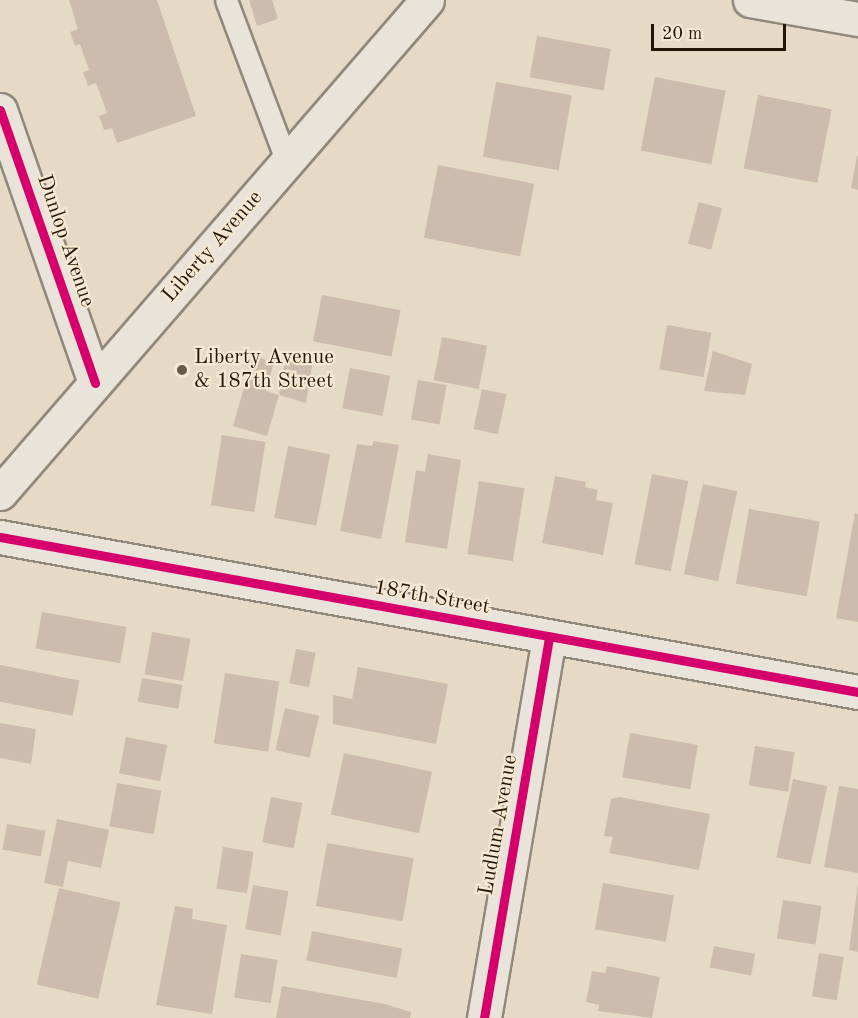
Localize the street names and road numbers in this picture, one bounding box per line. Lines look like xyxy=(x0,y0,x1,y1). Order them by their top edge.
street label: Dunlop Avenue xyxy=(31,171,99,311)
street label: Liberty Avenue xyxy=(158,186,268,308)
street label: 187th Street xyxy=(372,575,492,621)
street label: Ludlum Avenue xyxy=(474,753,524,897)

